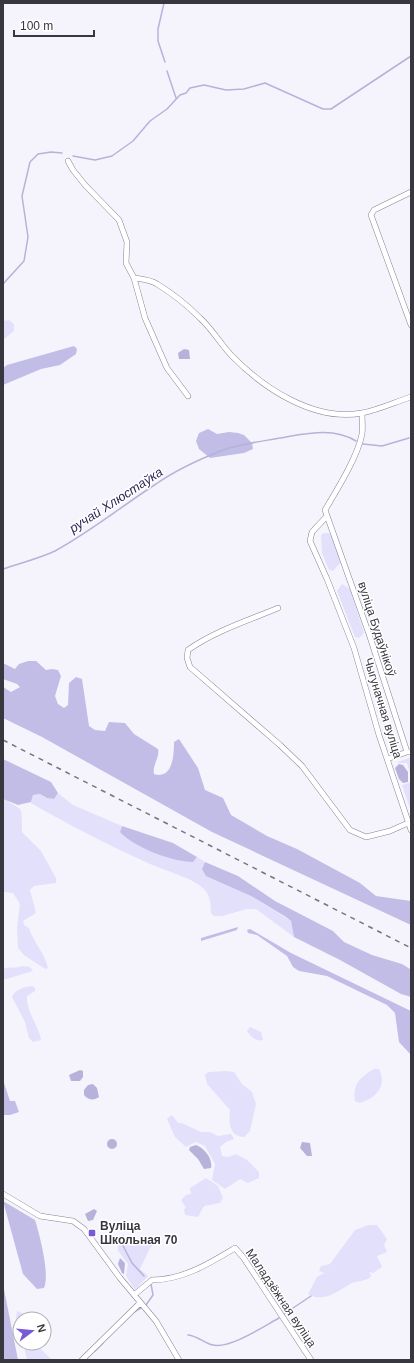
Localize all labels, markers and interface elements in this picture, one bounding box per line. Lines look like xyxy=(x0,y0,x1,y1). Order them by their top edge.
scale bar xyxy=(14,12,94,38)
text: 100 m xyxy=(20,19,53,33)
water label: ручай Хлюстаўка xyxy=(66,464,165,536)
street label: вуліца Будаўнікоў xyxy=(355,580,399,678)
street label: Чыгуначная вуліца xyxy=(361,656,405,760)
place label: Вуліца Школьная 70 xyxy=(100,1219,178,1247)
marker: Вуліца Школьная 70 xyxy=(87,1228,97,1238)
street label: Маладзёжная вуліца xyxy=(243,1246,319,1350)
north arrow xyxy=(12,1311,52,1351)
text: N xyxy=(35,1323,48,1334)

